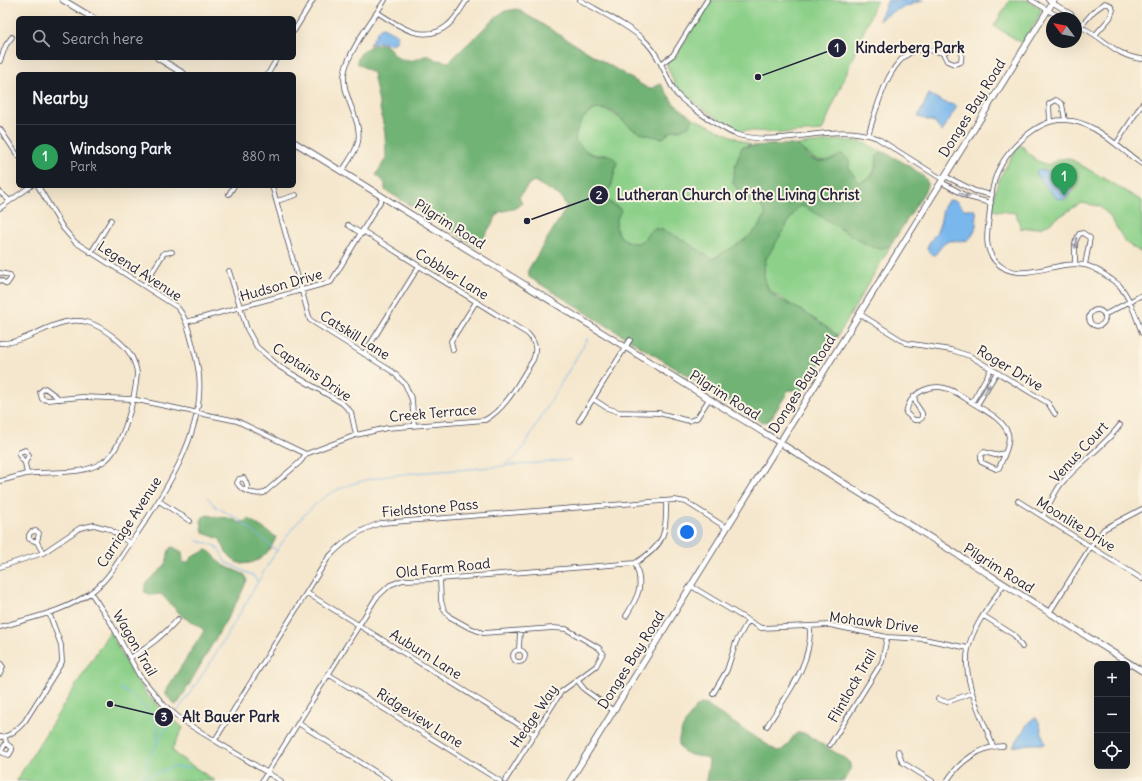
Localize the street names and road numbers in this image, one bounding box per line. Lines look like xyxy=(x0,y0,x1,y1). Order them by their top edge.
street label: Donges Bay Road xyxy=(935,56,1009,160)
street label: Pilgrim Road xyxy=(411,195,489,253)
street label: Legend Avenue xyxy=(95,237,185,305)
street label: Cobbler Lane xyxy=(412,244,492,304)
street label: Hudson Drive xyxy=(238,265,324,305)
street label: Catskill Lane xyxy=(317,306,393,364)
street label: Donges Bay Road xyxy=(765,332,839,436)
street label: Captains Drive xyxy=(269,339,355,405)
street label: Roger Drive xyxy=(974,341,1046,395)
street label: Pilgrim Road xyxy=(686,366,764,424)
street label: Creek Terrace xyxy=(389,400,477,426)
street label: Venus Court xyxy=(1046,417,1112,486)
street label: Carriage Avenue xyxy=(93,473,165,571)
street label: Moonlite Drive xyxy=(1033,493,1119,555)
street label: Fieldstone Pass xyxy=(381,495,479,521)
street label: Pilgrim Road xyxy=(960,539,1038,597)
street label: Old Farm Road xyxy=(395,554,491,582)
street label: Wagon Trail xyxy=(109,607,161,679)
street label: Donges Bay Road xyxy=(594,608,668,712)
street label: Mohawk Drive xyxy=(828,608,920,636)
street label: Auburn Lane xyxy=(387,625,465,683)
street label: Flintlock Trail xyxy=(824,646,880,726)
street label: Hedge Way xyxy=(506,681,562,751)
street label: Ridgeview Lane xyxy=(373,684,467,752)

